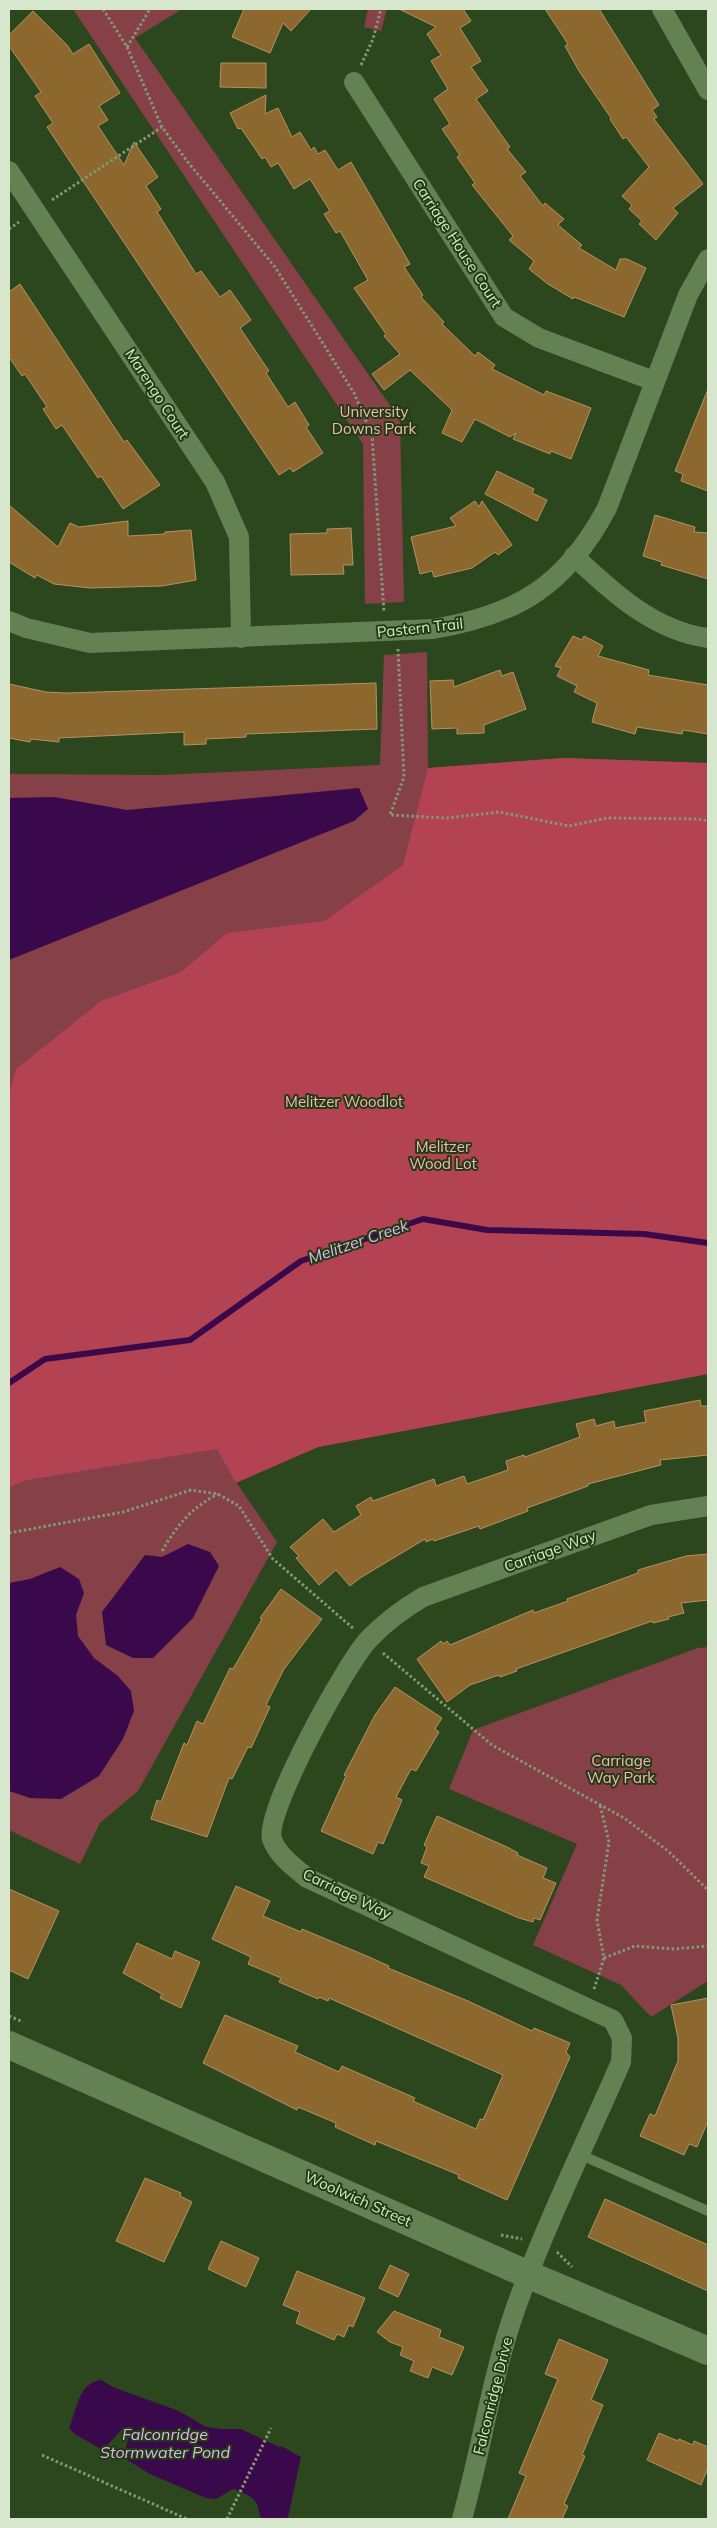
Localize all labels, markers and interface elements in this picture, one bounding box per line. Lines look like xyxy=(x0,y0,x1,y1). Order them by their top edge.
street label: Carriage House Court xyxy=(409,175,506,311)
street label: Marengo Court xyxy=(121,345,194,442)
park label: University Downs Park xyxy=(332,402,416,438)
street label: Pastern Trail xyxy=(376,614,464,641)
park label: Melitzer Woodlot xyxy=(285,1092,403,1111)
park label: Melitzer Wood Lot xyxy=(409,1137,477,1173)
water label: Melitzer Creek xyxy=(305,1214,412,1268)
street label: Carriage Way xyxy=(501,1525,598,1576)
park label: Carriage Way Park xyxy=(587,1751,655,1787)
street label: Carriage Way xyxy=(300,1864,395,1923)
street label: Woolwich Street xyxy=(302,2167,414,2231)
street label: Falconridge Drive xyxy=(469,2335,516,2457)
water label: Falconridge Stormwater Pond xyxy=(100,2424,230,2462)

